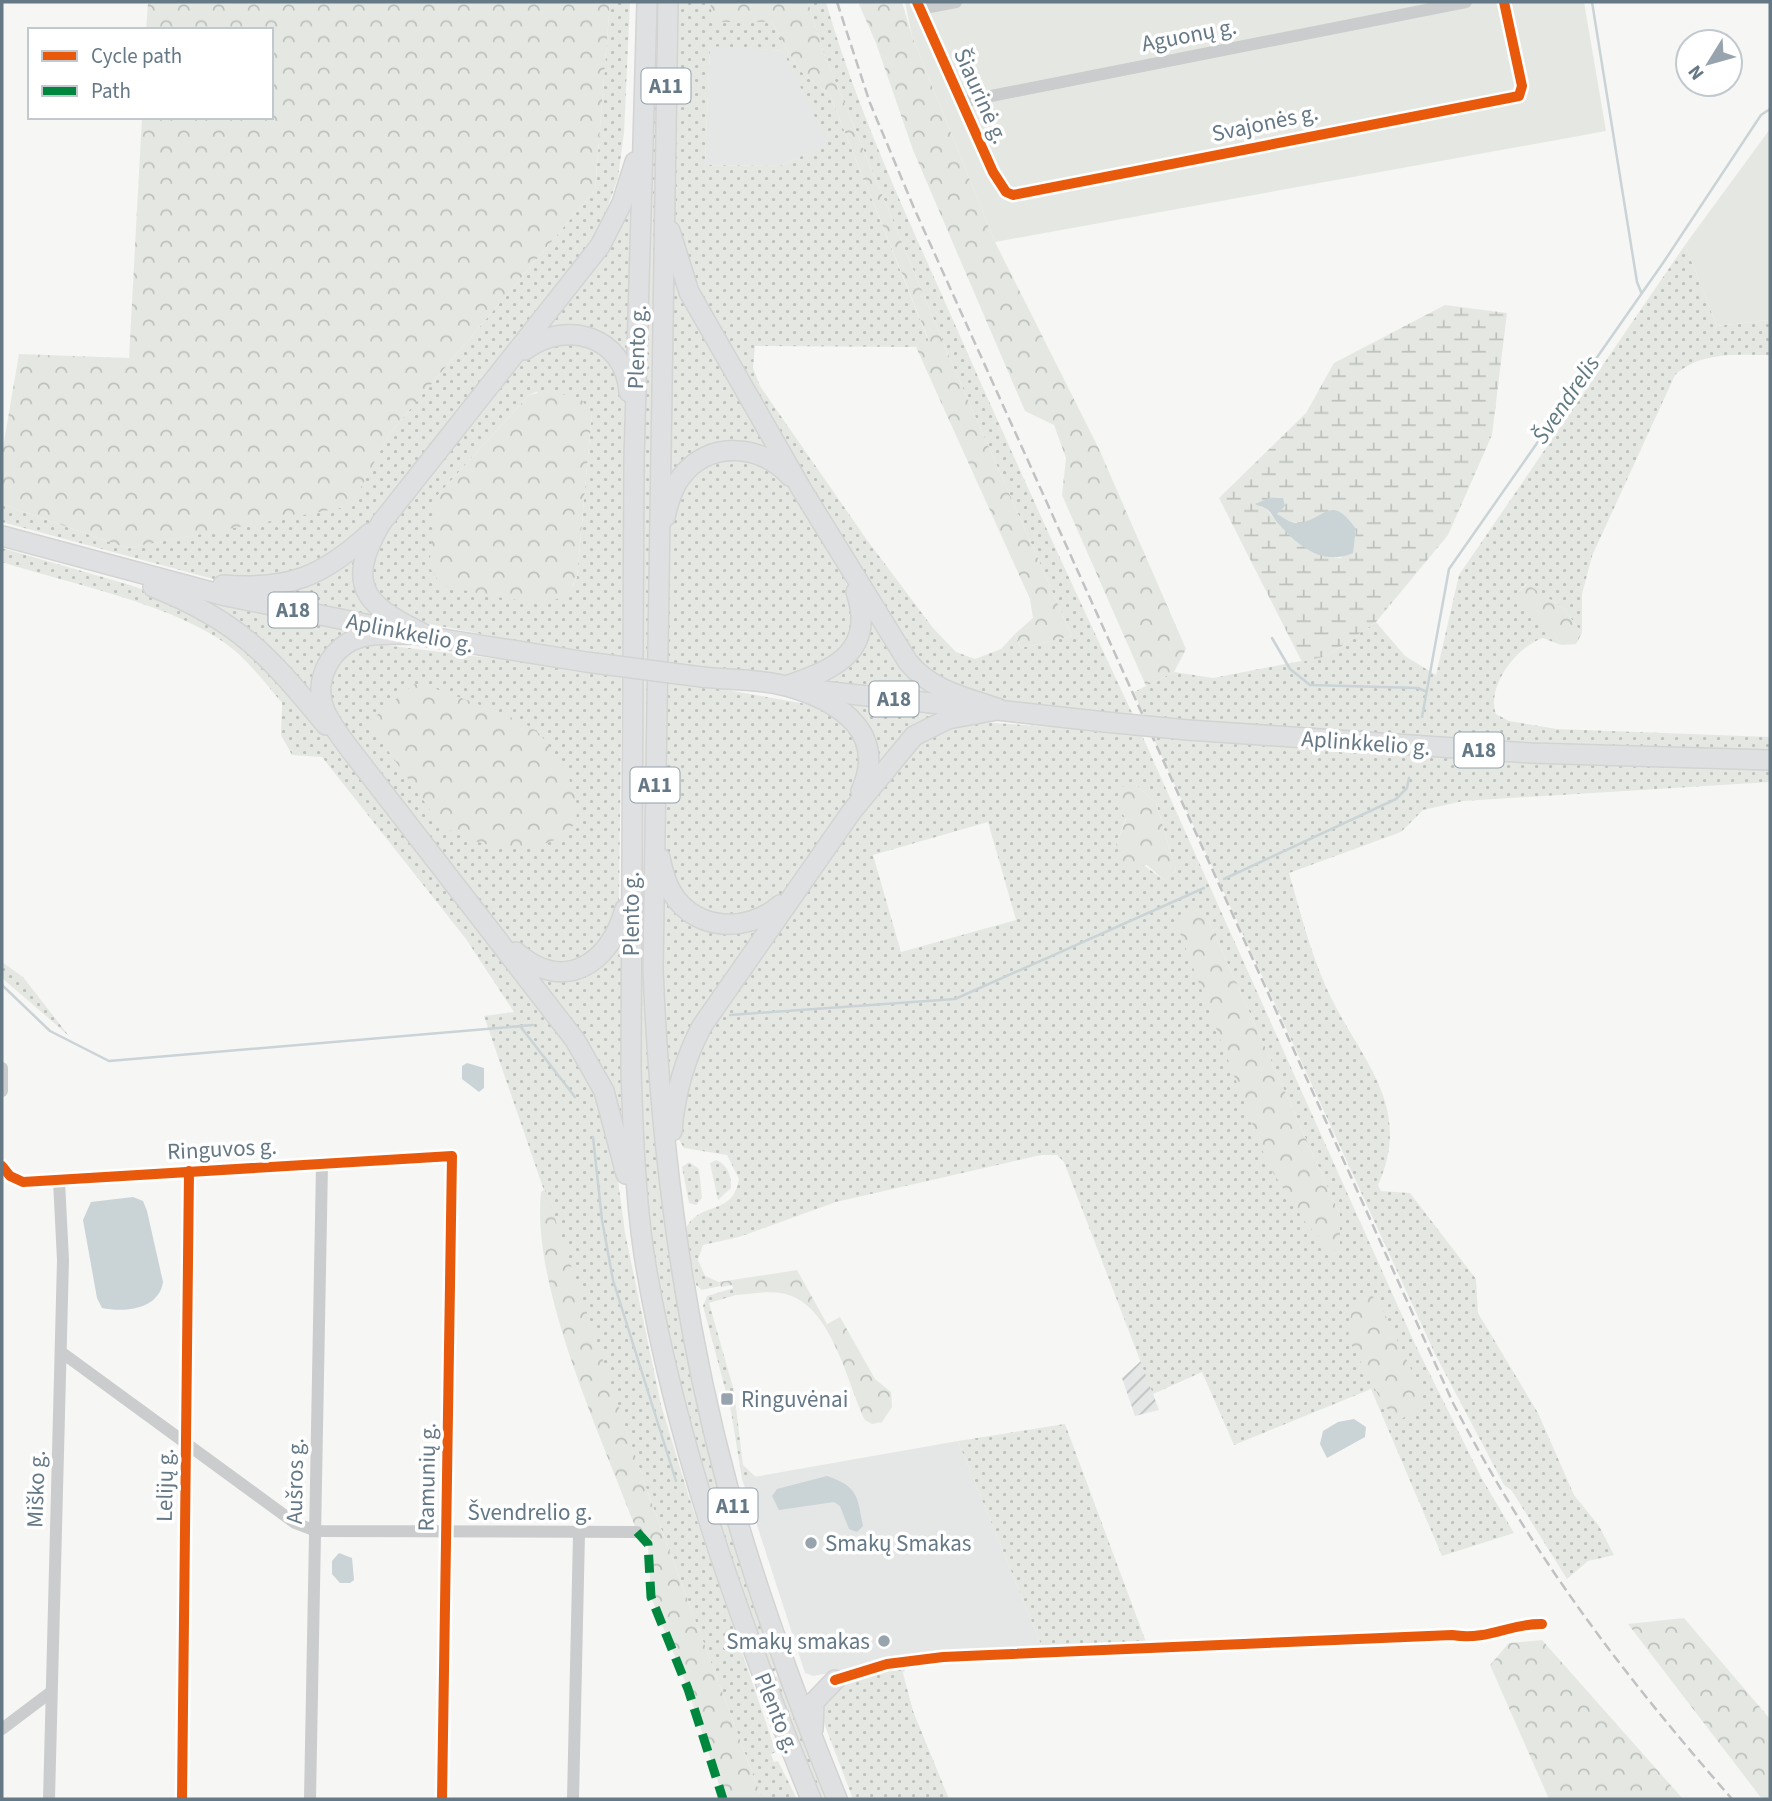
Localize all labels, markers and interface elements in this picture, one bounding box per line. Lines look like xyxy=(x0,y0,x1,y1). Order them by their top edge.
street label: Aguonų g. xyxy=(1139,10,1239,60)
legend xyxy=(28,28,273,119)
north arrow xyxy=(1674,28,1744,98)
text: Cycle path xyxy=(91,41,182,71)
street label: Šiaurinė g. xyxy=(945,43,1017,149)
text: N xyxy=(1682,59,1711,86)
road number: A11 xyxy=(642,68,690,104)
text: Path xyxy=(91,76,131,106)
street label: Svajonės g. xyxy=(1209,96,1321,150)
street label: Plento g. xyxy=(619,304,655,390)
water label: Švendrelis xyxy=(1523,348,1609,451)
road number: A18 xyxy=(268,592,318,628)
street label: Aplinkkelio g. xyxy=(344,604,476,662)
road number: A18 xyxy=(870,682,918,716)
street label: Aplinkkelio g. xyxy=(1300,722,1432,764)
road number: A18 xyxy=(1454,732,1504,768)
road number: A11 xyxy=(630,768,680,802)
street label: Plento g. xyxy=(615,872,648,956)
street label: Ringuvos g. xyxy=(166,1130,278,1168)
place label: Ringuvėnai xyxy=(741,1383,848,1416)
marker: Ringuvėnai xyxy=(719,1391,735,1407)
street label: Ramunių g. xyxy=(410,1422,444,1532)
street label: Aušros g. xyxy=(278,1438,312,1524)
street label: Lelijų g. xyxy=(148,1448,182,1522)
street label: Miško g. xyxy=(18,1450,54,1528)
road number: A11 xyxy=(708,1488,758,1524)
street label: Švendrelio g. xyxy=(468,1496,592,1529)
place label: Smakų Smakas xyxy=(825,1527,971,1560)
marker: Smakų Smakas xyxy=(803,1535,819,1551)
place label: Smakų smakas xyxy=(726,1625,870,1658)
marker: Smakų smakas xyxy=(876,1633,892,1649)
street label: Plento g. xyxy=(746,1668,808,1758)

